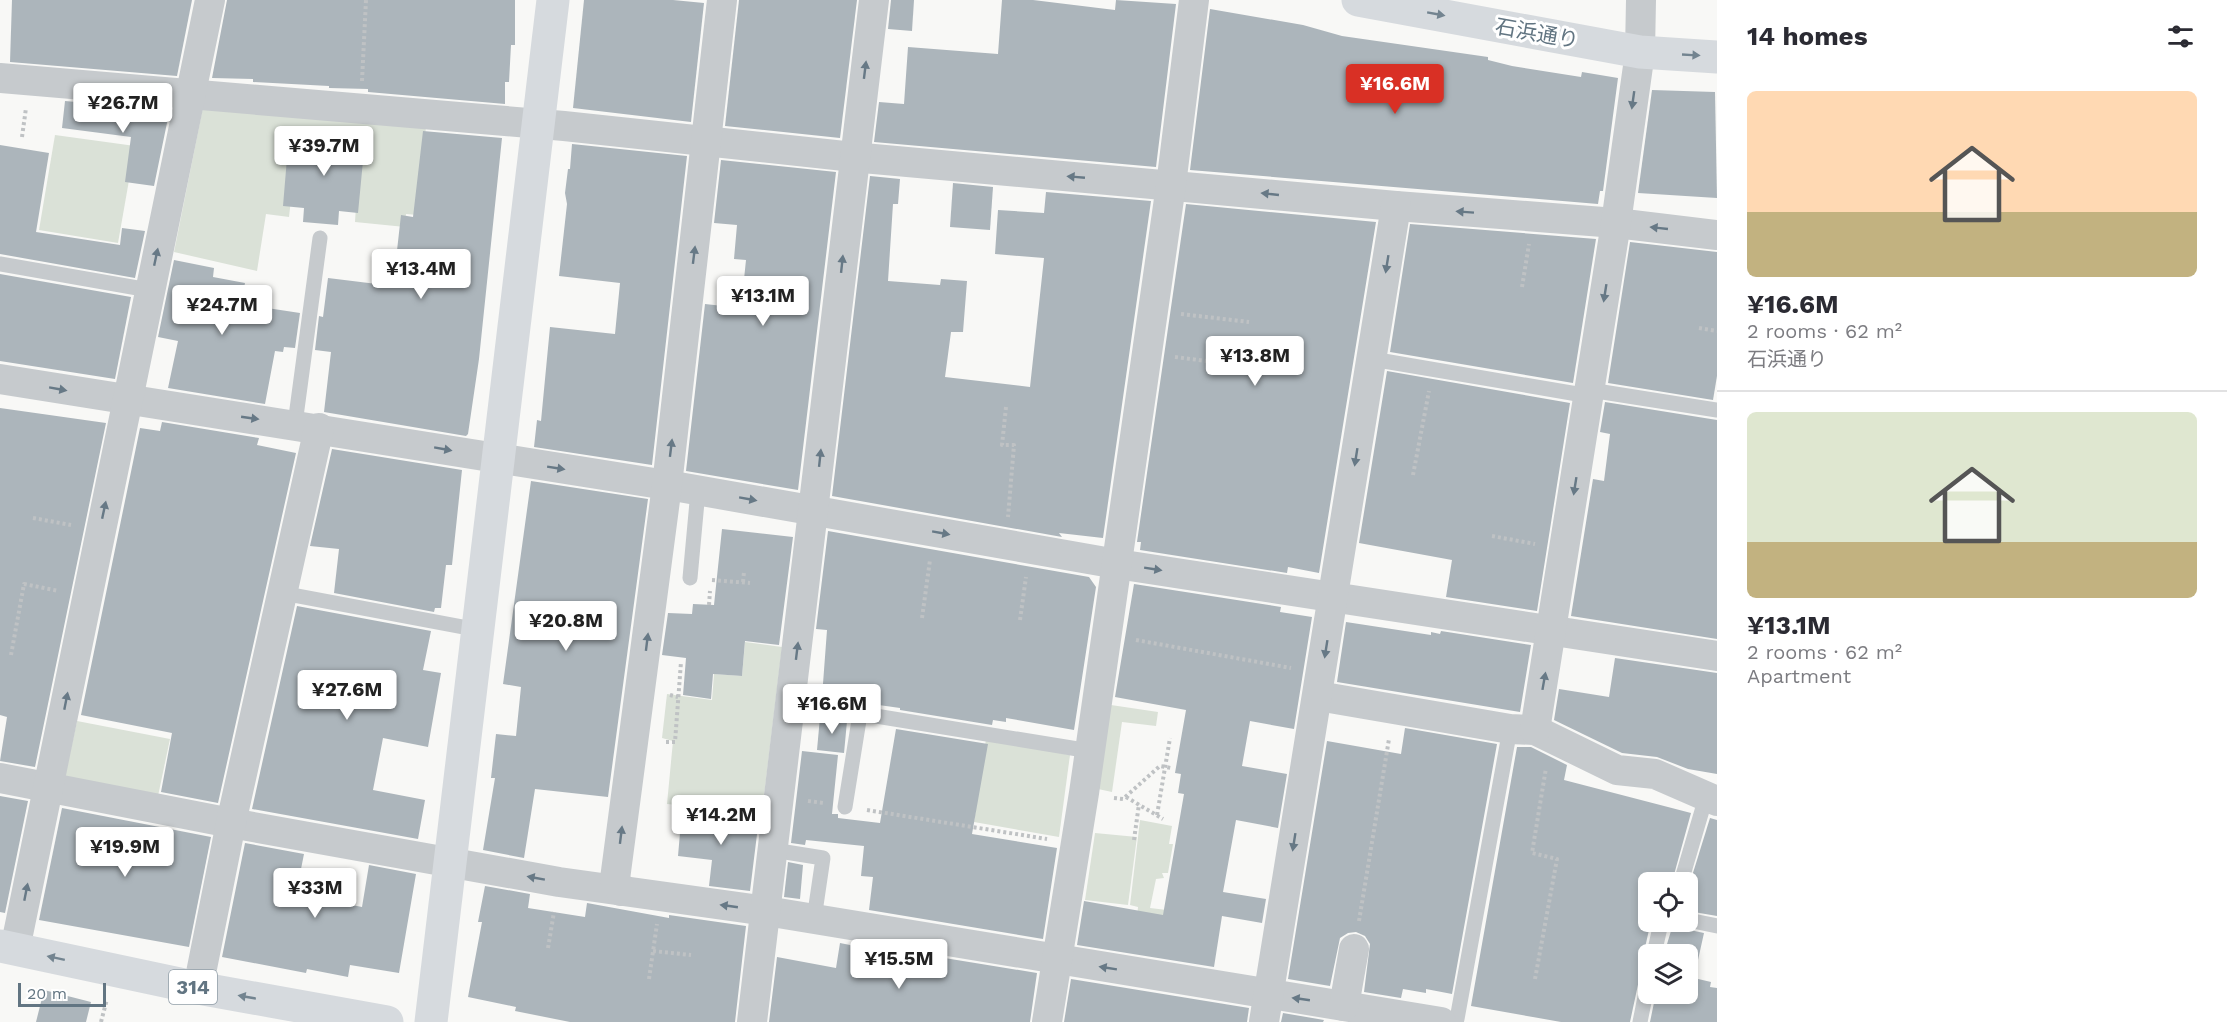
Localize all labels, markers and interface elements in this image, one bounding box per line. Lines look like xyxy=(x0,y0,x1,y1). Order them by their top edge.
one-way arrow xyxy=(1427,10,1446,19)
street label: 石浜通り xyxy=(1493,13,1581,53)
icon: filters xyxy=(2164,20,2197,53)
text: 14 homes xyxy=(1747,21,1868,51)
one-way arrow xyxy=(1681,51,1700,60)
one-way arrow xyxy=(860,61,870,80)
pin: ¥16.6M xyxy=(1346,64,1444,115)
text: ¥16.6M xyxy=(1360,71,1430,95)
pin: ¥26.7M xyxy=(74,83,172,134)
text: ¥26.7M xyxy=(87,90,159,114)
one-way arrow xyxy=(1629,91,1638,110)
pin: ¥39.7M xyxy=(275,126,373,177)
icon: home xyxy=(1918,130,2026,238)
text: ¥39.7M xyxy=(288,133,360,157)
one-way arrow xyxy=(1067,172,1086,181)
one-way arrow xyxy=(1261,189,1280,199)
one-way arrow xyxy=(1455,207,1474,217)
one-way arrow xyxy=(1649,223,1668,233)
one-way arrow xyxy=(689,245,699,264)
one-way arrow xyxy=(152,247,161,266)
pin: ¥13.4M xyxy=(372,249,470,300)
one-way arrow xyxy=(837,254,847,273)
one-way arrow xyxy=(1382,255,1391,274)
text: ¥13.4M xyxy=(386,256,456,280)
pin: ¥13.1M xyxy=(714,276,812,327)
text: ¥13.1M xyxy=(731,283,795,307)
one-way arrow xyxy=(1601,284,1610,303)
pin: ¥24.7M xyxy=(173,285,271,336)
text: ¥16.6M xyxy=(1747,289,1839,319)
text: ¥24.7M xyxy=(186,292,258,316)
text: 2 rooms · 62 m² xyxy=(1747,319,1902,343)
pin: ¥13.8M xyxy=(1206,336,1304,387)
text: ¥13.8M xyxy=(1220,343,1290,367)
text: 石浜通り xyxy=(1747,347,1827,371)
one-way arrow xyxy=(48,384,67,393)
one-way arrow xyxy=(241,414,260,423)
one-way arrow xyxy=(667,439,676,458)
one-way arrow xyxy=(434,445,453,454)
one-way arrow xyxy=(1352,447,1361,466)
one-way arrow xyxy=(815,448,825,467)
icon: home xyxy=(1918,451,2026,559)
one-way arrow xyxy=(547,464,566,473)
one-way arrow xyxy=(1571,476,1580,495)
one-way arrow xyxy=(739,495,758,504)
one-way arrow xyxy=(100,500,109,519)
one-way arrow xyxy=(931,528,950,537)
one-way arrow xyxy=(1144,565,1163,574)
pin: ¥20.8M xyxy=(517,601,615,652)
text: ¥20.8M xyxy=(529,608,603,632)
text: ¥13.1M xyxy=(1747,610,1831,640)
one-way arrow xyxy=(642,632,651,651)
one-way arrow xyxy=(1321,640,1330,659)
text: 2 rooms · 62 m² xyxy=(1747,640,1902,664)
one-way arrow xyxy=(792,642,801,661)
text: Apartment xyxy=(1747,664,1851,688)
pin: ¥27.6M xyxy=(298,670,396,721)
one-way arrow xyxy=(1540,671,1549,690)
text: ¥27.6M xyxy=(312,677,382,701)
pin: ¥16.6M xyxy=(783,684,881,735)
one-way arrow xyxy=(61,691,71,710)
text: ¥16.6M xyxy=(797,691,867,715)
pin: ¥14.2M xyxy=(672,795,770,846)
text: ¥14.2M xyxy=(686,802,756,826)
one-way arrow xyxy=(617,825,626,844)
pin: ¥19.9M xyxy=(76,827,174,878)
one-way arrow xyxy=(1289,832,1298,851)
text: ¥19.9M xyxy=(90,834,160,858)
pin: ¥33M xyxy=(279,868,351,919)
map controls xyxy=(1638,872,1698,1004)
button: locate xyxy=(1638,872,1698,932)
one-way arrow xyxy=(527,873,546,882)
text: ¥33M xyxy=(287,875,343,899)
one-way arrow xyxy=(22,882,31,901)
one-way arrow xyxy=(719,902,738,911)
pin: ¥15.5M xyxy=(850,939,948,990)
button: layers xyxy=(1638,944,1698,1004)
text: ¥15.5M xyxy=(864,946,934,970)
one-way arrow xyxy=(47,952,65,962)
one-way arrow xyxy=(1098,964,1117,973)
road number: 314 xyxy=(169,970,217,1004)
scale bar xyxy=(18,980,106,1008)
text: 20 m xyxy=(27,984,67,1003)
one-way arrow xyxy=(237,992,256,1001)
one-way arrow xyxy=(1291,995,1310,1004)

